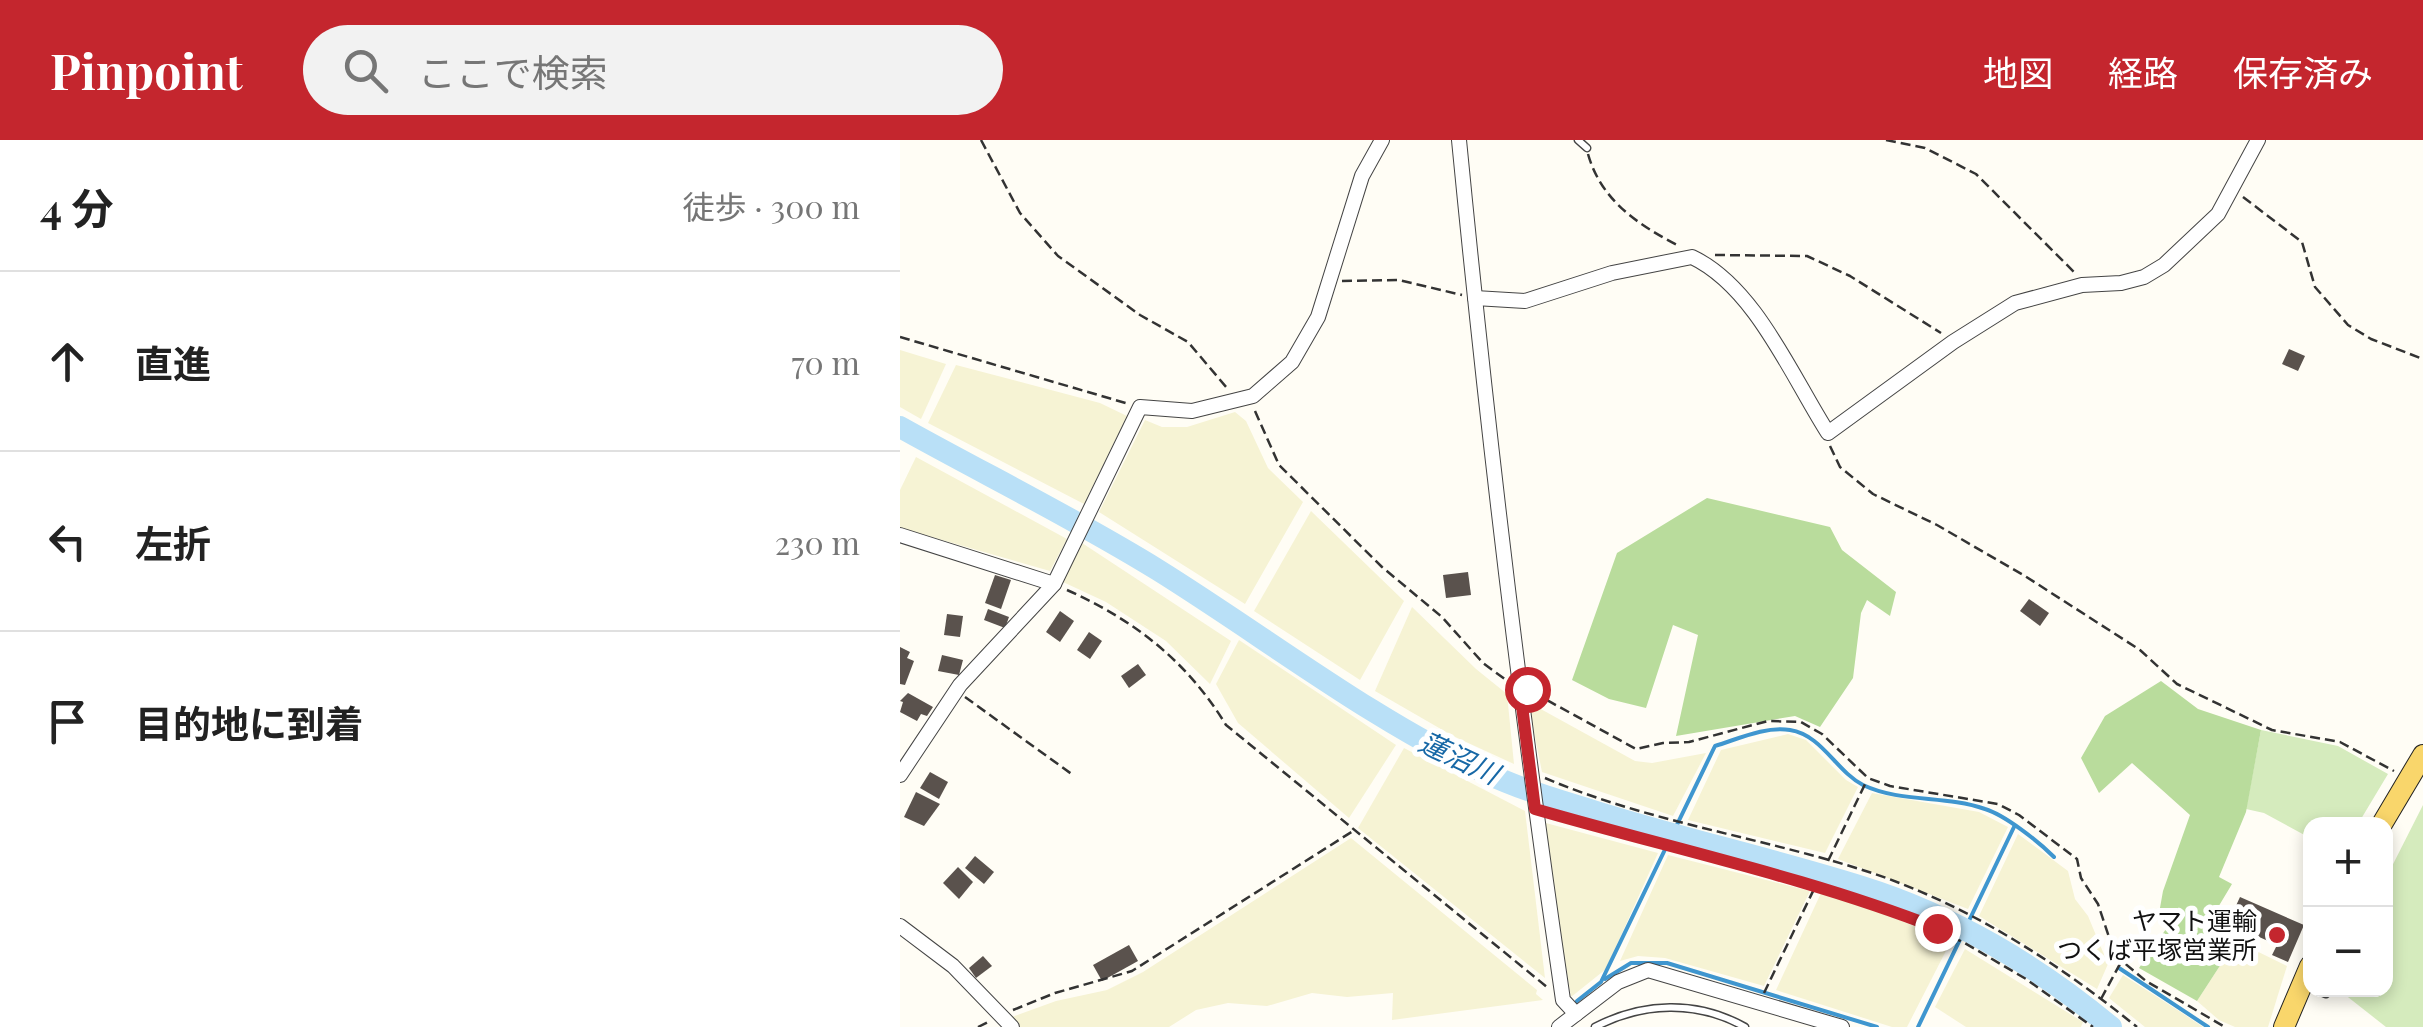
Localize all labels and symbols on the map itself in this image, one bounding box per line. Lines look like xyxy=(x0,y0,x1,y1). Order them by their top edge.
route start xyxy=(1505,667,1551,713)
water label: 蓮沼川 xyxy=(1414,722,1508,792)
place label: ヤマト運輸 つくば平塚営業所 xyxy=(2057,903,2257,965)
route end xyxy=(1915,906,1961,952)
marker: ヤマト運輸 つくば平塚営業所 xyxy=(2266,924,2288,946)

